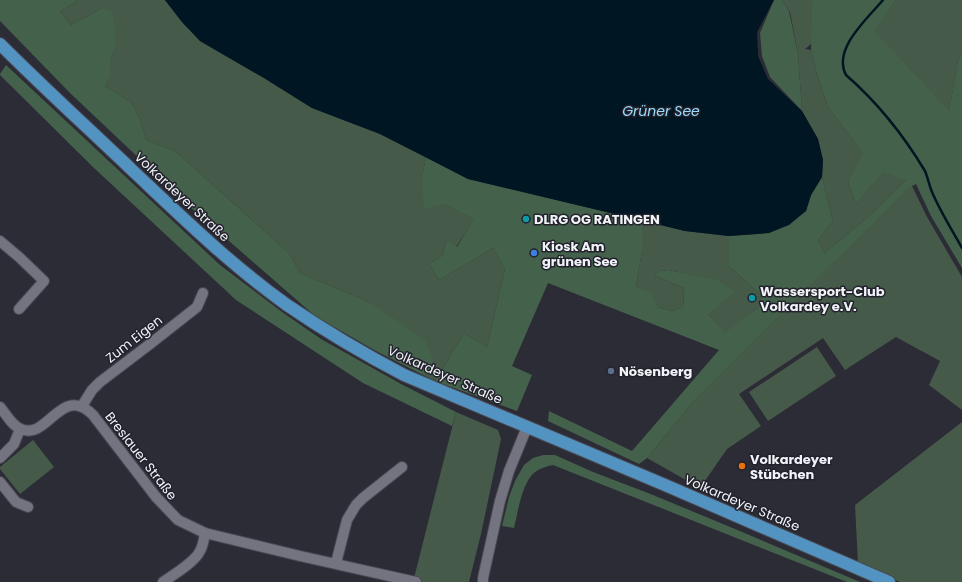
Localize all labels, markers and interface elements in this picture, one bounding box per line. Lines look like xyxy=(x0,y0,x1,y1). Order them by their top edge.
water label: Grüner See xyxy=(622,101,700,121)
street label: Volkardeyer Straße xyxy=(130,148,234,246)
place label: DLRG OG RATINGEN xyxy=(534,210,660,229)
marker: DLRG OG RATINGEN xyxy=(521,214,531,224)
place label: Kiosk Am grünen See xyxy=(542,237,617,271)
marker: Kiosk Am grünen See xyxy=(529,248,539,258)
place label: Wassersport-Club Volkardey e.V. xyxy=(760,282,885,316)
marker: Wassersport-Club Volkardey e.V. xyxy=(747,293,757,303)
street label: Zum Eigen xyxy=(102,311,166,367)
street label: Volkardeyer Straße xyxy=(384,341,506,409)
place label: Nösenberg xyxy=(619,362,692,381)
marker: Nösenberg xyxy=(606,366,616,376)
street label: Breslauer Straße xyxy=(100,408,182,504)
place label: Volkardeyer Stübchen xyxy=(750,450,833,484)
marker: Volkardeyer Stübchen xyxy=(737,461,747,471)
street label: Volkardeyer Straße xyxy=(681,470,803,536)

